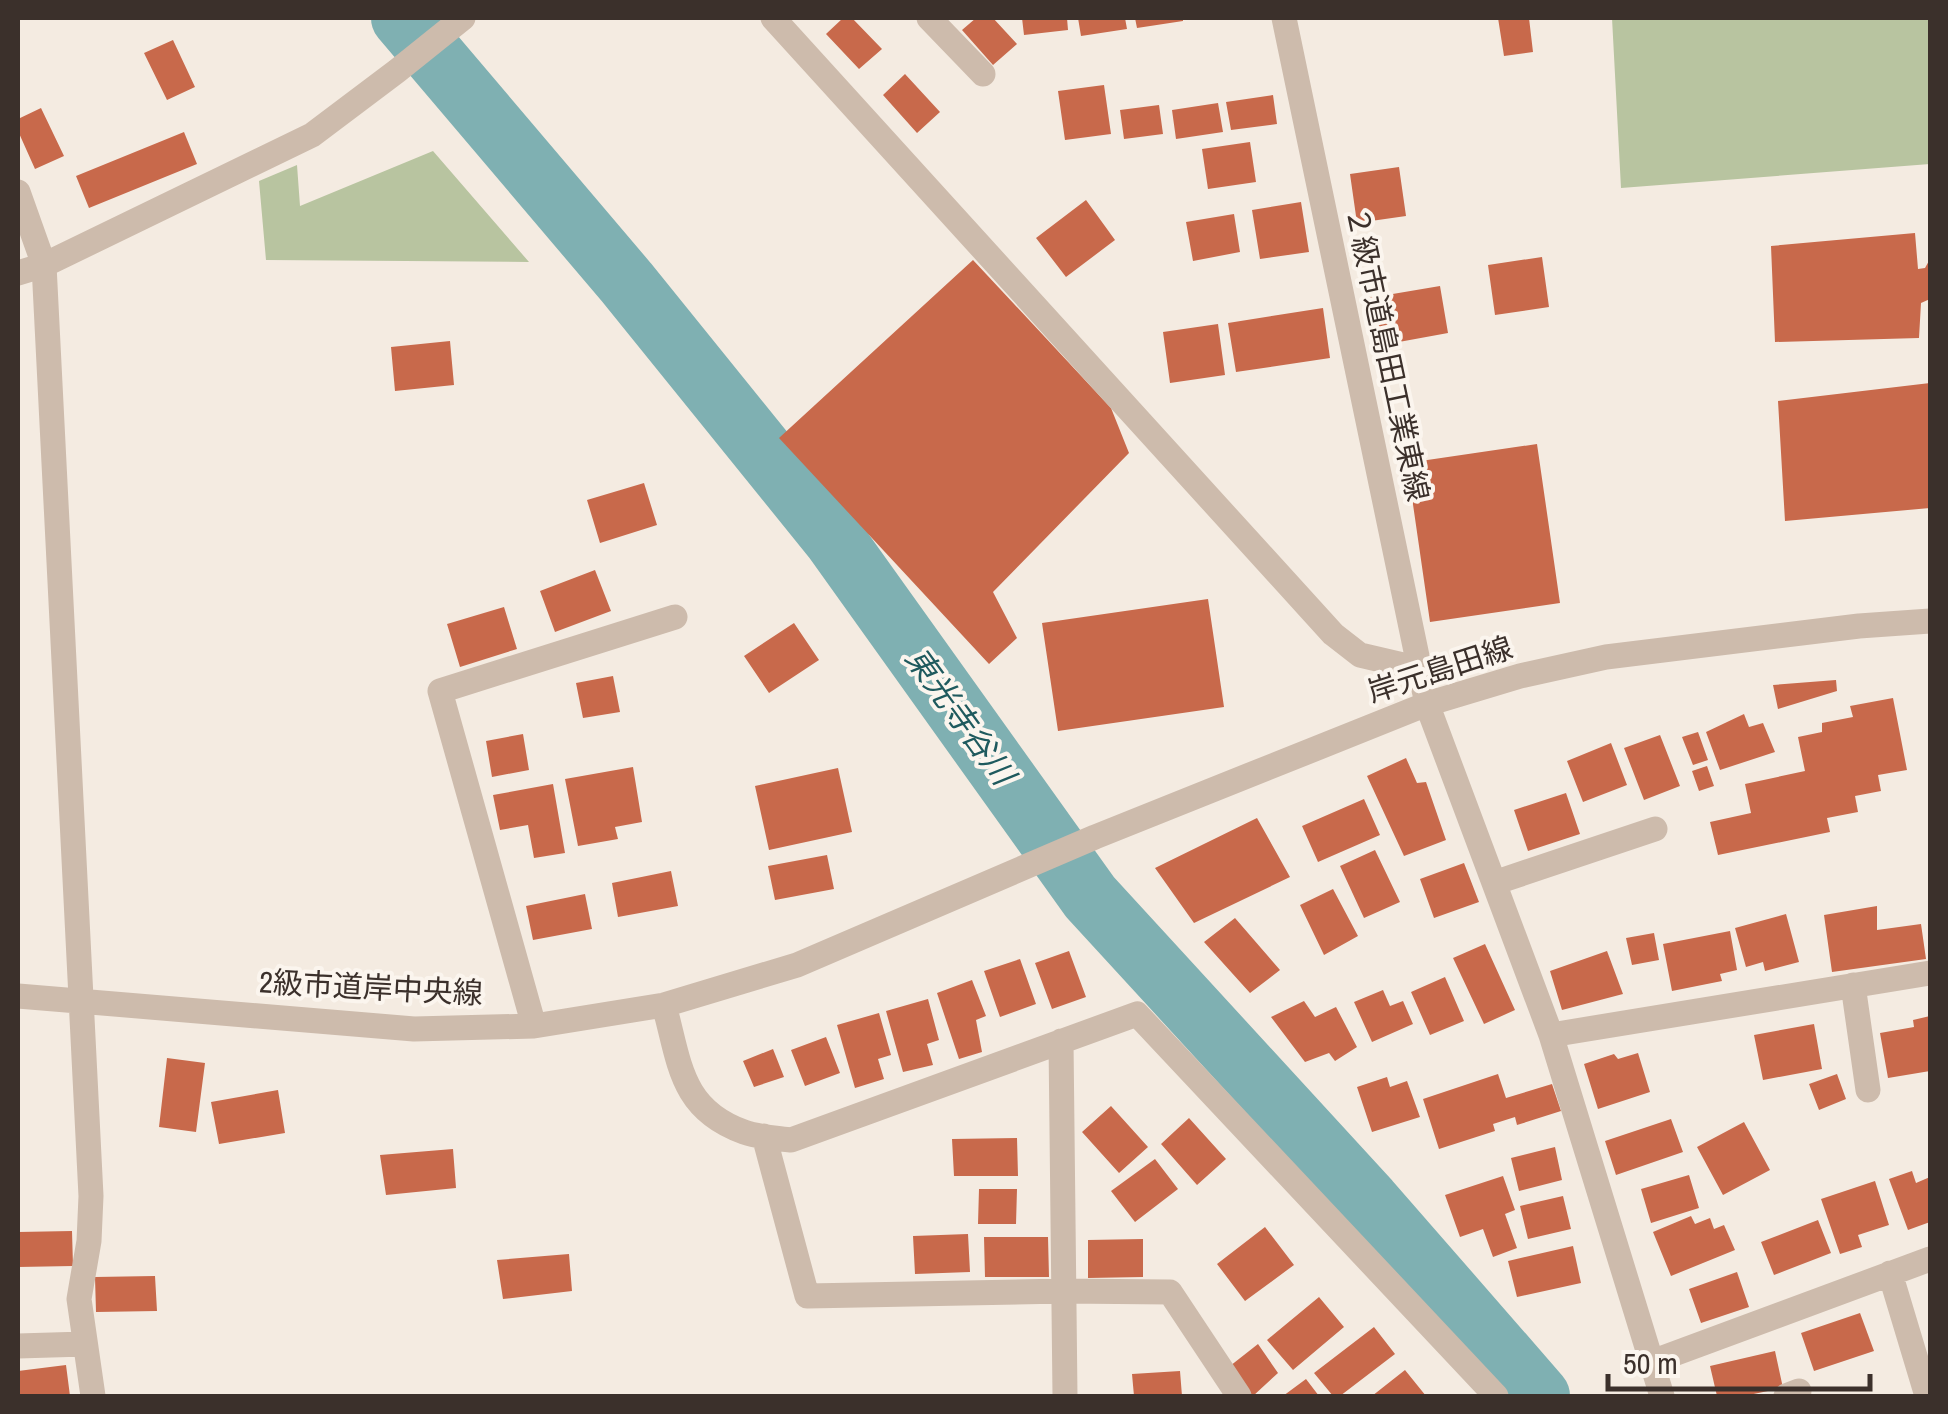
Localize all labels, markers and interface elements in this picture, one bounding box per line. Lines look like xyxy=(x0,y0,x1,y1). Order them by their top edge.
street label: ２級市道島田工業東線 xyxy=(1337,203,1439,505)
street label: 岸元島田線 xyxy=(1362,627,1517,711)
water label: 東光寺谷川 xyxy=(896,638,1027,795)
street label: 2級市道岸中央線 xyxy=(258,961,484,1013)
scale bar xyxy=(1608,1329,1870,1391)
text: 50 m xyxy=(1623,1343,1678,1383)

